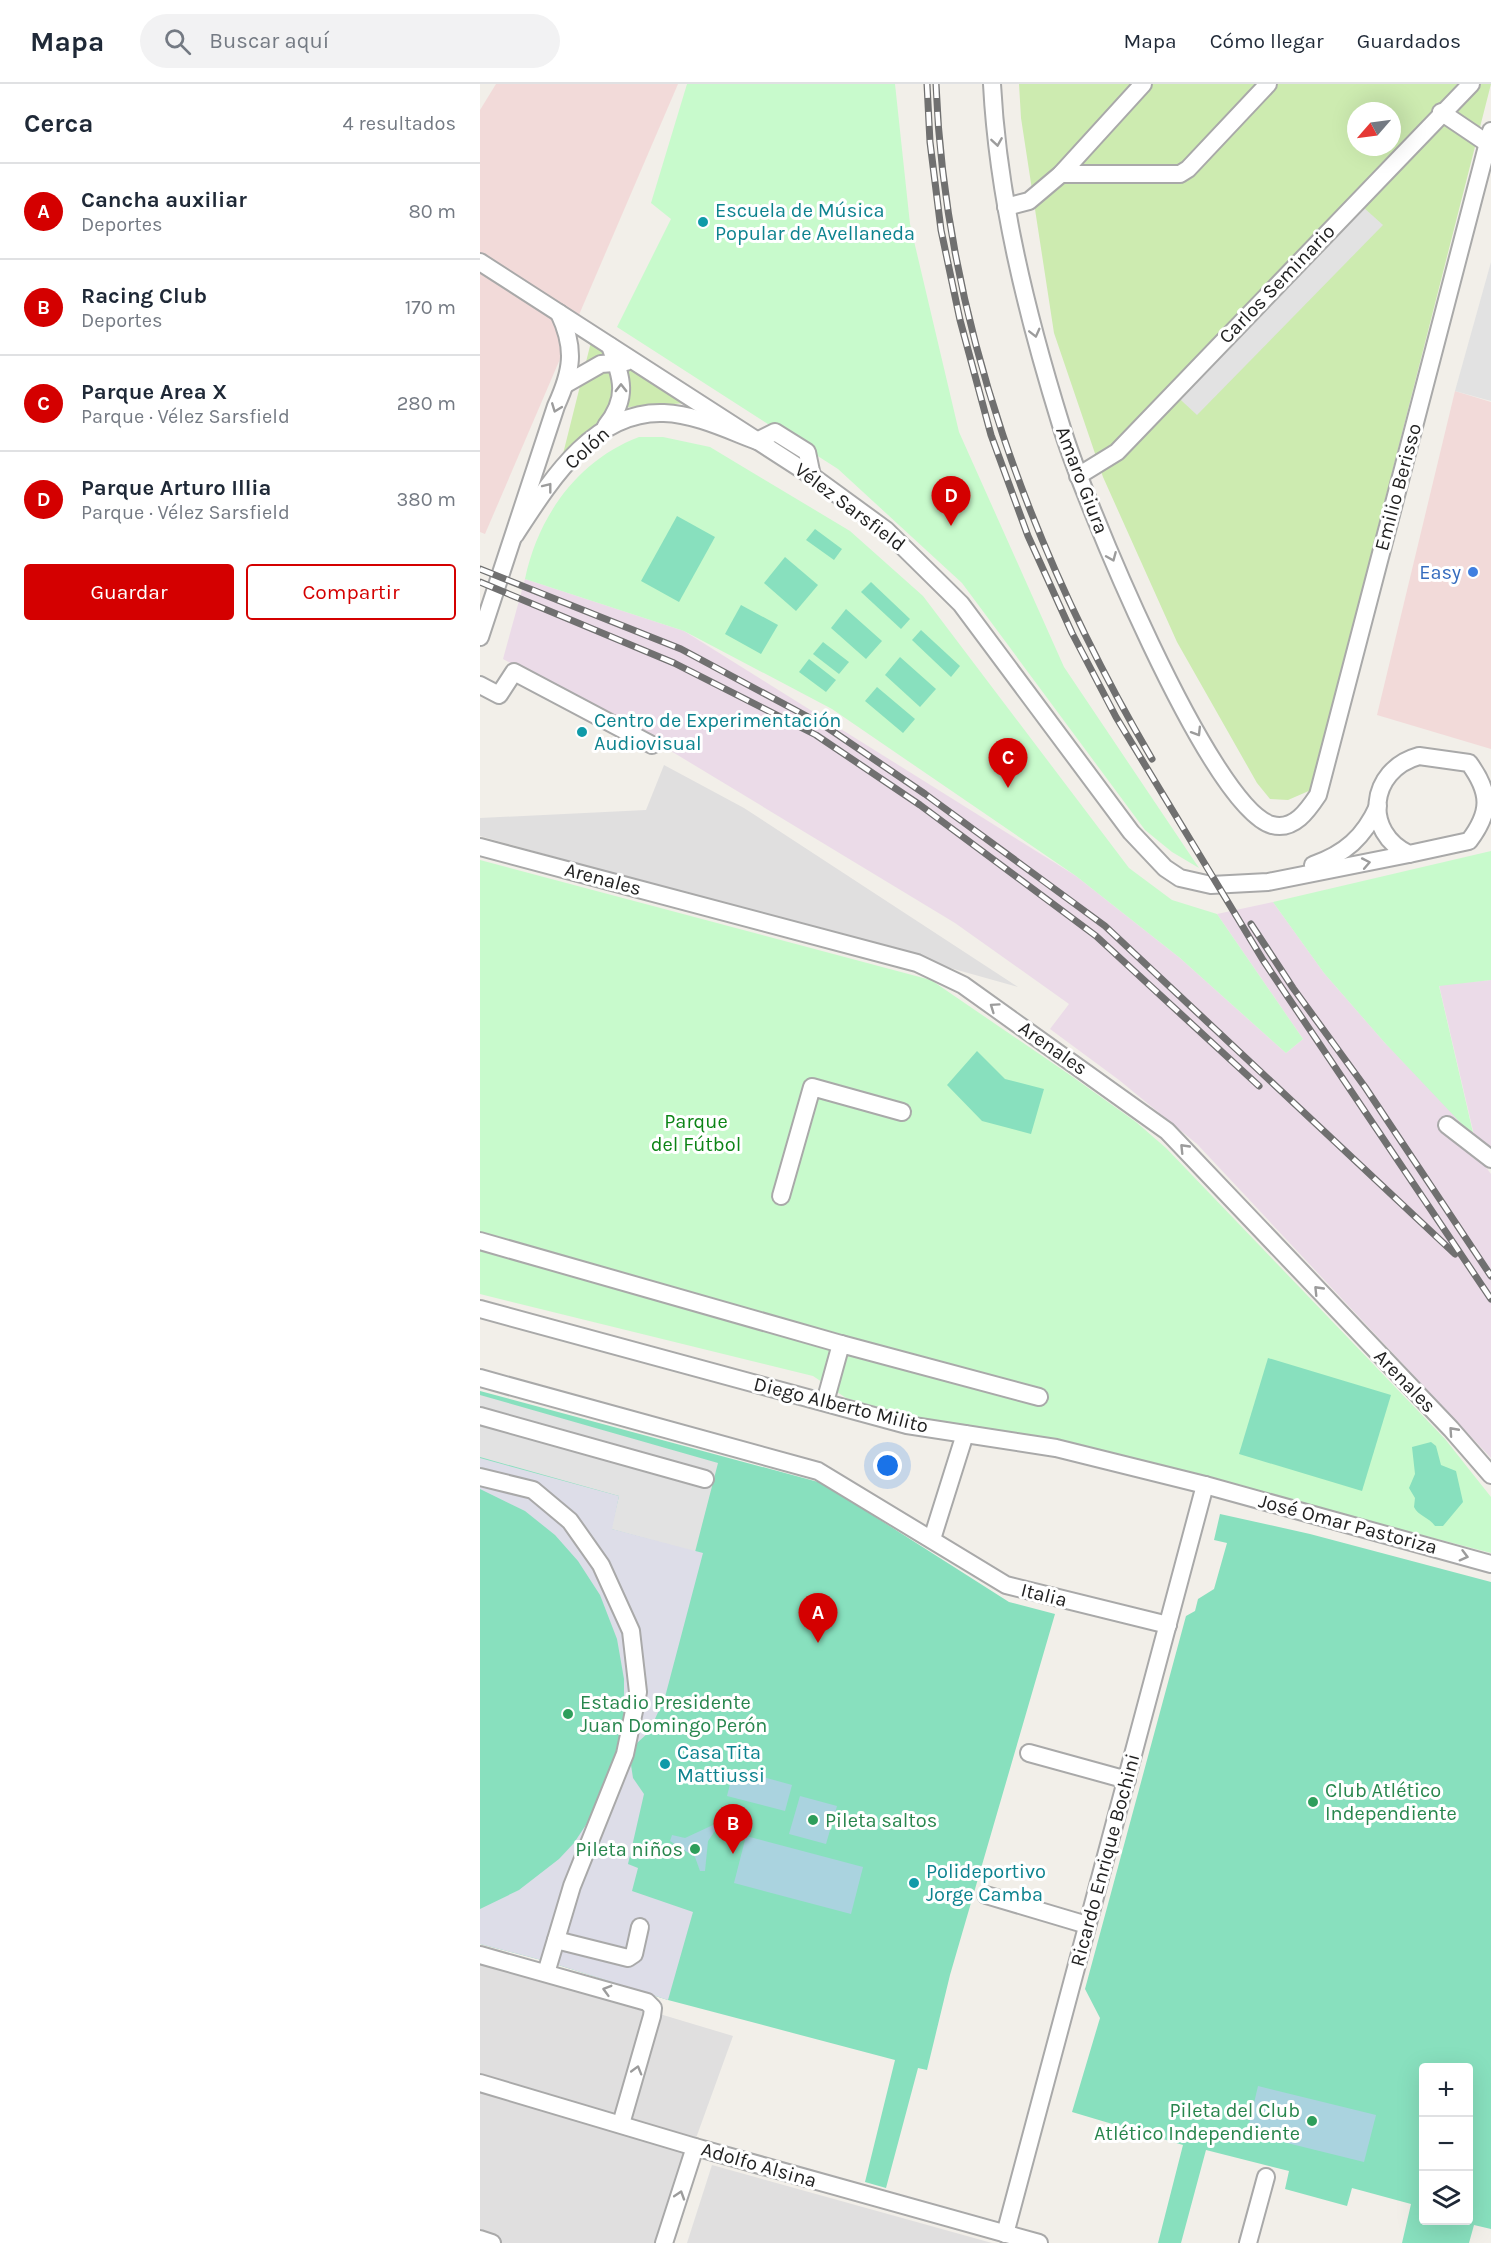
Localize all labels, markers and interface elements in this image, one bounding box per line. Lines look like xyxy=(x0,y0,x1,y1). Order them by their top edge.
search box xyxy=(140,14,560,68)
text: Mapa xyxy=(30,25,104,58)
icon: search xyxy=(161,25,194,58)
text: Buscar aquí xyxy=(209,28,329,54)
text: Mapa xyxy=(1123,29,1177,53)
text: Cómo llegar xyxy=(1210,29,1324,53)
text: Guardados xyxy=(1357,29,1461,53)
north arrow xyxy=(1347,102,1401,156)
text: Cerca xyxy=(24,108,93,139)
text: 4 resultados xyxy=(343,112,456,135)
one-way arrow xyxy=(990,138,1002,147)
text: Cancha auxiliar xyxy=(81,187,247,213)
place label: Escuela de Música Popular de Avellaneda xyxy=(715,199,915,245)
text: A xyxy=(37,200,50,223)
text: 80 m xyxy=(408,200,456,223)
text: Deportes xyxy=(81,213,163,236)
marker: Escuela de Música Popular de Avellaneda xyxy=(696,215,710,229)
street label: Carlos Seminario xyxy=(1214,220,1340,348)
text: Racing Club xyxy=(81,283,207,309)
text: B xyxy=(37,296,50,319)
text: 170 m xyxy=(405,296,456,319)
text: Deportes xyxy=(81,309,163,332)
one-way arrow xyxy=(1028,328,1041,338)
text: Parque Area X xyxy=(81,379,227,405)
one-way arrow xyxy=(615,384,627,393)
text: C xyxy=(37,392,50,415)
text: 280 m xyxy=(397,392,456,415)
one-way arrow xyxy=(551,402,563,413)
text: Parque · Vélez Sarsfield xyxy=(81,405,290,428)
street label: Emilio Berisso xyxy=(1370,421,1426,553)
street label: Colón xyxy=(560,422,614,474)
street label: Amaro Giura xyxy=(1051,423,1113,537)
street label: Vélez Sarsfield xyxy=(790,458,910,556)
text: Parque Arturo Illia xyxy=(81,475,271,501)
pin: D xyxy=(932,476,970,526)
one-way arrow xyxy=(540,483,551,494)
text: D xyxy=(37,488,50,511)
text: 380 m xyxy=(397,488,456,511)
text: Parque · Vélez Sarsfield xyxy=(81,501,290,524)
one-way arrow xyxy=(1105,551,1117,562)
place label: Easy xyxy=(1419,561,1461,584)
button: Guardar xyxy=(24,564,234,620)
button: Compartir xyxy=(246,564,456,620)
marker: Easy xyxy=(1466,565,1480,579)
place label: Centro de Experimentación Audiovisual xyxy=(594,709,841,755)
marker: Centro de Experimentación Audiovisual xyxy=(575,725,589,739)
one-way arrow xyxy=(1189,726,1200,737)
pin: C xyxy=(988,738,1028,788)
one-way arrow xyxy=(1361,857,1371,870)
street label: Arenales xyxy=(562,858,644,900)
one-way arrow xyxy=(990,1003,1001,1014)
street label: Arenales xyxy=(1014,1016,1092,1080)
park label: Parque del Fútbol xyxy=(651,1110,741,1156)
one-way arrow xyxy=(1180,1145,1191,1155)
one-way arrow xyxy=(1315,1286,1326,1297)
street label: Arenales xyxy=(1369,1345,1441,1417)
street label: Diego Alberto Milito xyxy=(751,1372,931,1438)
one-way arrow xyxy=(1449,1427,1460,1438)
your location xyxy=(873,1451,902,1480)
street label: José Omar Pastoriza xyxy=(1256,1489,1440,1559)
one-way arrow xyxy=(1459,1548,1469,1561)
street label: Italia xyxy=(1019,1578,1069,1612)
pin: A xyxy=(798,1594,838,1643)
place label: Estadio Presidente Juan Domingo Perón xyxy=(580,1691,767,1737)
marker: Estadio Presidente Juan Domingo Perón xyxy=(561,1707,575,1721)
place label: Casa Tita Mattiussi xyxy=(677,1741,765,1787)
street label: Ricardo Enrique Bochini xyxy=(1066,1751,1144,1969)
marker: Casa Tita Mattiussi xyxy=(658,1757,672,1771)
place label: Club Atlético Independiente xyxy=(1325,1779,1457,1825)
marker: Club Atlético Independiente xyxy=(1306,1795,1320,1809)
pin: B xyxy=(714,1804,752,1854)
place label: Pileta saltos xyxy=(825,1809,937,1832)
marker: Pileta saltos xyxy=(806,1813,820,1827)
place label: Pileta niños xyxy=(575,1838,683,1861)
marker: Pileta niños xyxy=(688,1842,702,1856)
place label: Polideportivo Jorge Camba xyxy=(926,1860,1046,1906)
marker: Polideportivo Jorge Camba xyxy=(907,1876,921,1890)
one-way arrow xyxy=(602,1985,612,1998)
map controls xyxy=(1419,2063,1473,2225)
button: + xyxy=(1419,2063,1473,2117)
one-way arrow xyxy=(630,2065,642,2076)
place label: Pileta del Club Atlético Independiente xyxy=(1094,2099,1300,2145)
marker: Pileta del Club Atlético Independiente xyxy=(1305,2114,1319,2128)
button: − xyxy=(1419,2117,1473,2171)
street label: Adolfo Alsina xyxy=(699,2138,819,2192)
button: layers xyxy=(1419,2171,1473,2225)
one-way arrow xyxy=(672,2190,685,2201)

